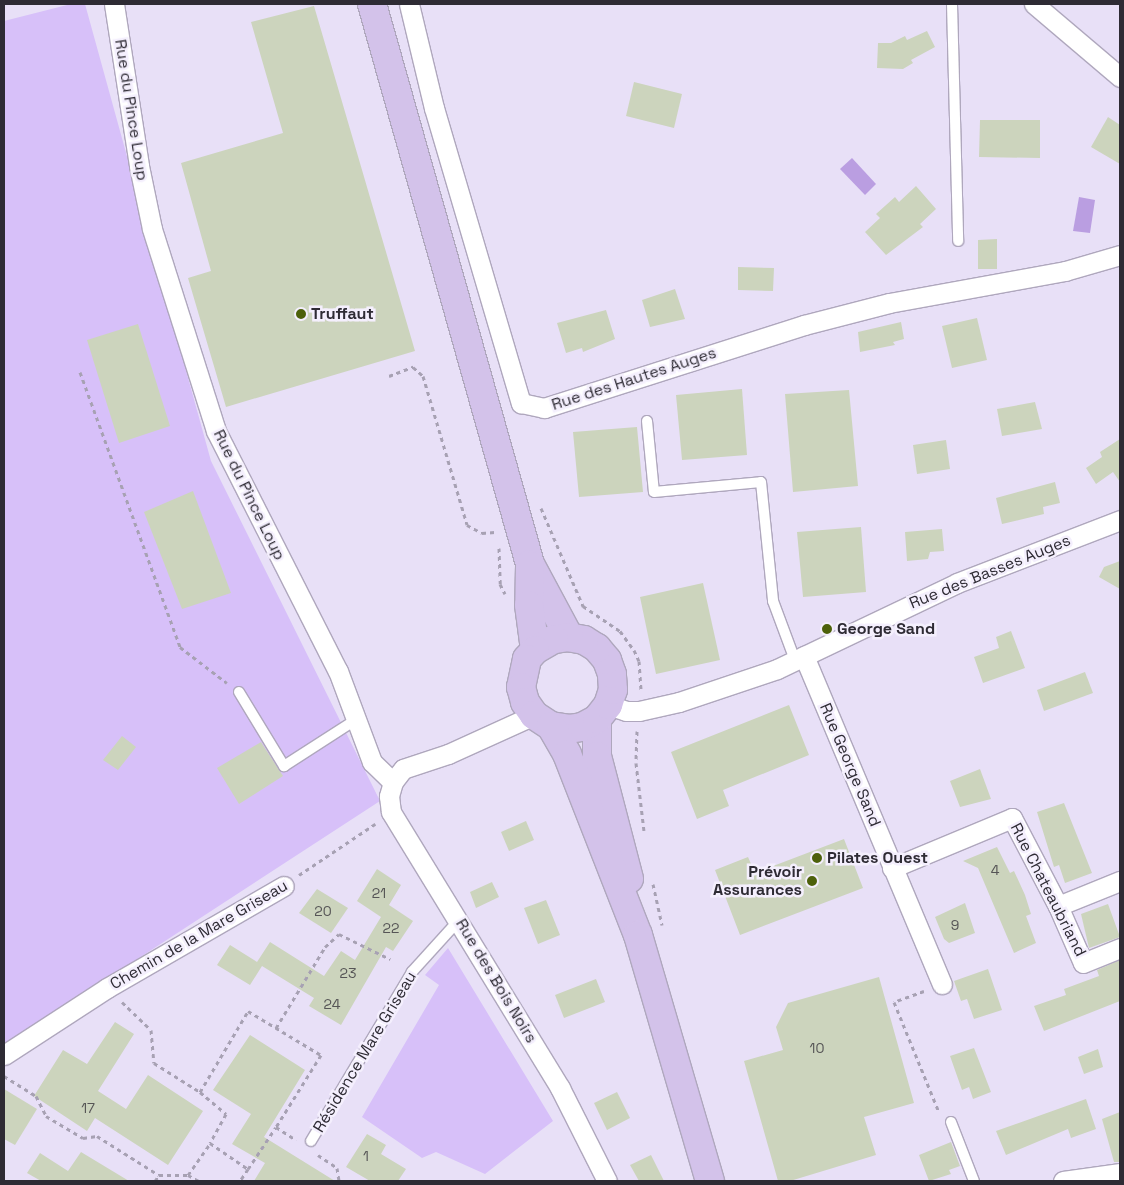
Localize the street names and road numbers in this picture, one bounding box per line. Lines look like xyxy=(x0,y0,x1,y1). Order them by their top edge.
street label: Rue du Pince Loup xyxy=(110,38,152,182)
street label: Rue des Hautes Auges xyxy=(549,343,719,415)
street label: Rue du Pince Loup xyxy=(209,427,289,563)
street label: Rue des Basses Auges xyxy=(906,531,1074,613)
street label: Rue George Sand xyxy=(815,700,885,830)
street label: Rue Chateaubriand xyxy=(1006,820,1090,960)
street label: Chemin de la Mare Griseau xyxy=(107,876,291,994)
street label: Rue des Bois Noirs xyxy=(451,915,541,1047)
street label: Résidence Mare Griseau xyxy=(309,968,421,1136)

